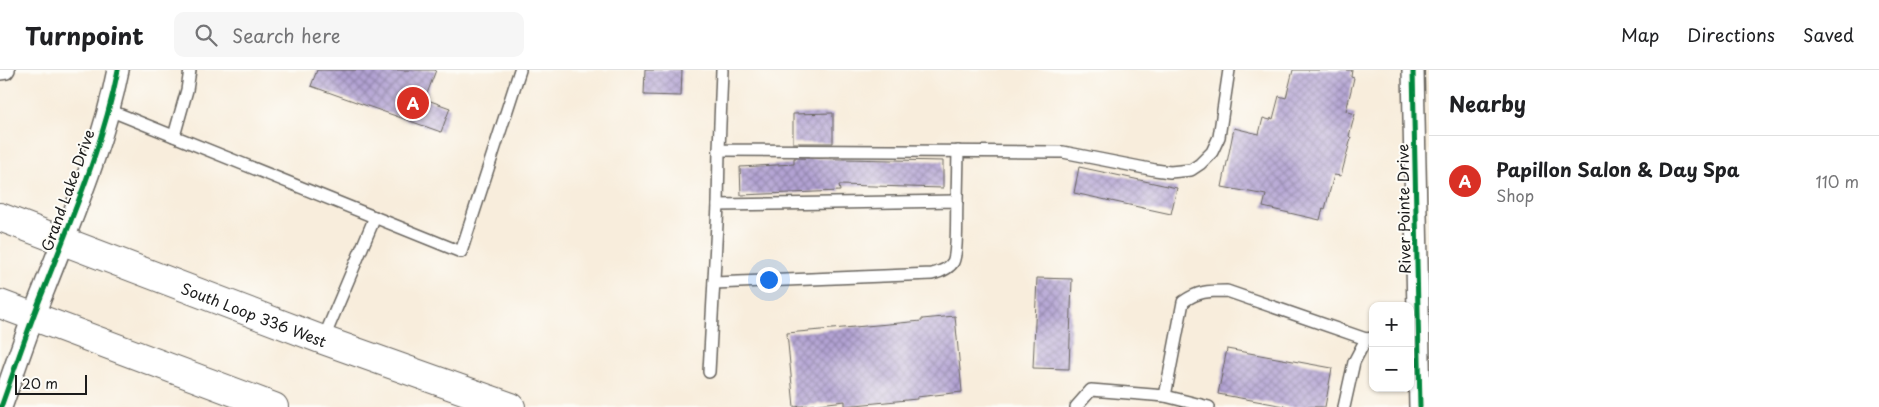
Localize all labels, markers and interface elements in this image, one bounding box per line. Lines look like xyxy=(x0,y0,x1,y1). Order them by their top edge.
search box xyxy=(174,12,524,57)
text: Turnpoint xyxy=(25,17,144,53)
icon: search xyxy=(192,21,220,49)
text: Search here xyxy=(232,21,341,49)
text: Map xyxy=(1621,21,1659,48)
text: Directions xyxy=(1687,21,1775,48)
text: Saved xyxy=(1803,21,1854,48)
pin: A xyxy=(397,84,429,122)
text: Nearby xyxy=(1449,87,1526,119)
street label: Grand Lake Drive xyxy=(34,126,100,254)
street label: River Pointe Drive xyxy=(1390,144,1416,274)
text: Papillon Salon & Day Spa xyxy=(1496,155,1740,183)
text: A xyxy=(1459,169,1471,193)
text: 110 m xyxy=(1816,169,1859,193)
text: Shop xyxy=(1496,183,1534,207)
your location xyxy=(756,267,782,293)
street label: South Loop 336 West xyxy=(178,276,330,352)
map controls xyxy=(1369,302,1414,392)
button: + xyxy=(1369,302,1414,347)
button: − xyxy=(1369,347,1414,392)
scale bar xyxy=(15,372,88,395)
text: 20 m xyxy=(22,373,58,394)

